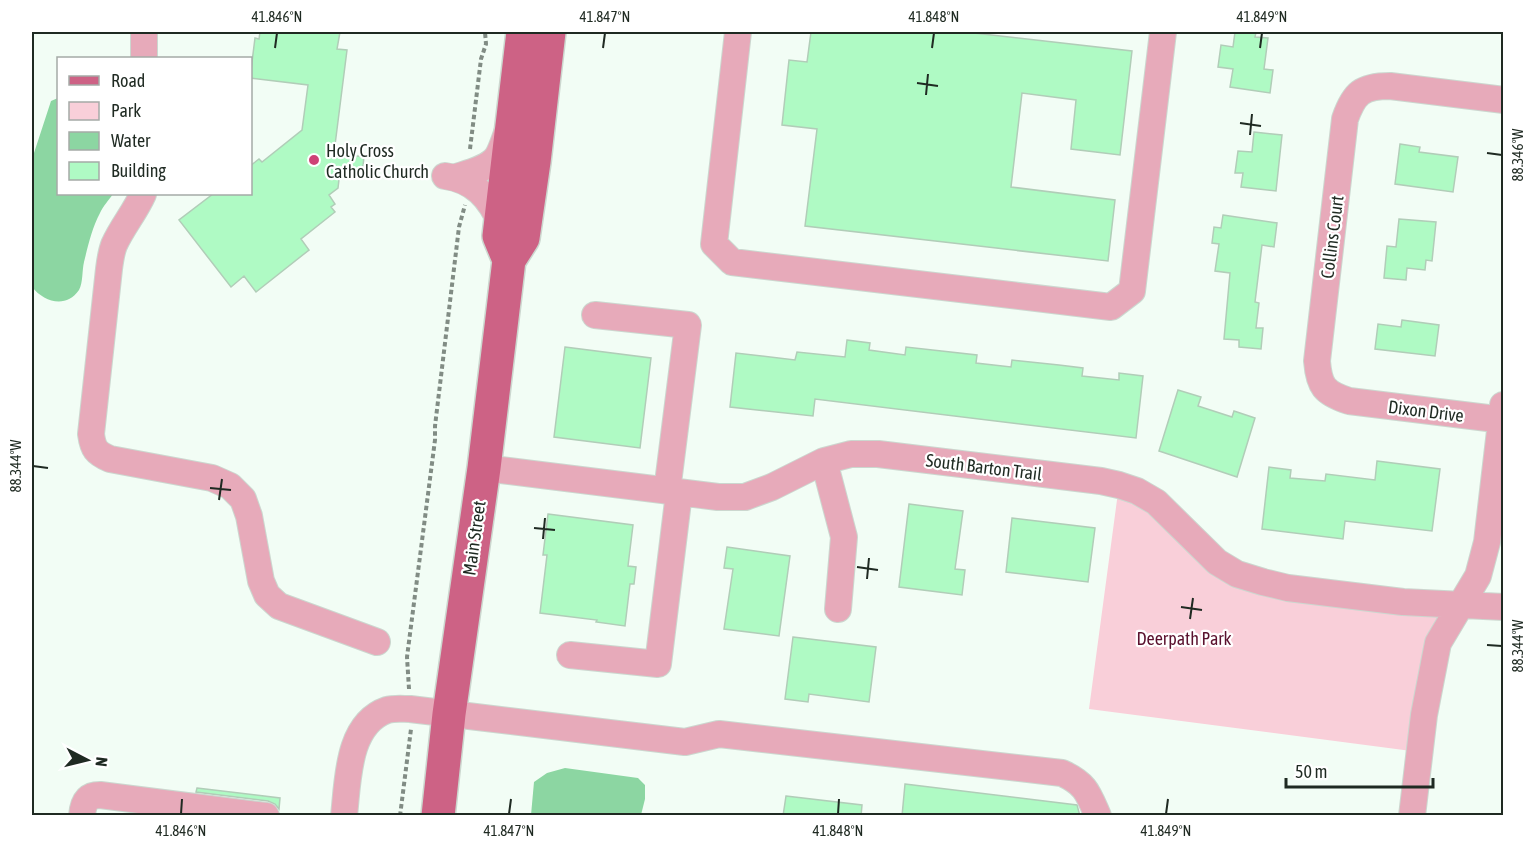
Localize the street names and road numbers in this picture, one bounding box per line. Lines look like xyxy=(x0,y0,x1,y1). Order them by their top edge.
street label: Collins Court xyxy=(1316,194,1348,280)
street label: Dixon Drive xyxy=(1387,396,1465,426)
street label: South Barton Trail xyxy=(925,449,1043,485)
street label: Main Street xyxy=(458,499,490,577)

